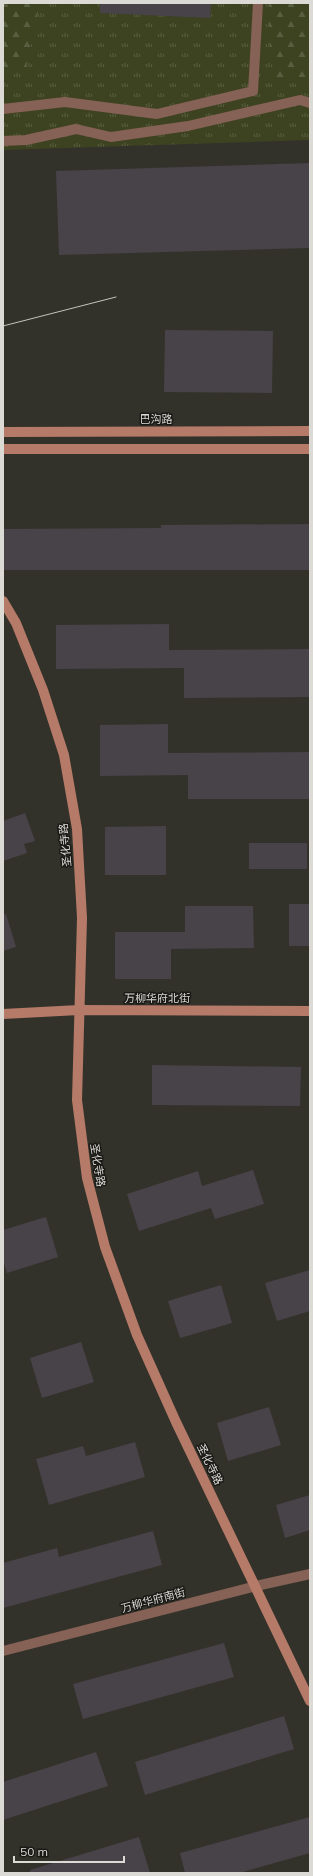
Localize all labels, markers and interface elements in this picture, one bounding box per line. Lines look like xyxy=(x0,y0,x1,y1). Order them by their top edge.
street label: 巴沟路 xyxy=(140,412,173,426)
street label: 圣化寺路 xyxy=(56,822,74,868)
street label: 万柳华府北街 xyxy=(124,991,190,1005)
street label: 圣化寺路 xyxy=(88,1142,108,1188)
street label: 圣化寺路 xyxy=(194,1441,226,1487)
street label: 万柳华府南街 xyxy=(119,1585,187,1615)
scale bar xyxy=(14,1838,124,1864)
text: 50 m xyxy=(20,1844,48,1859)

